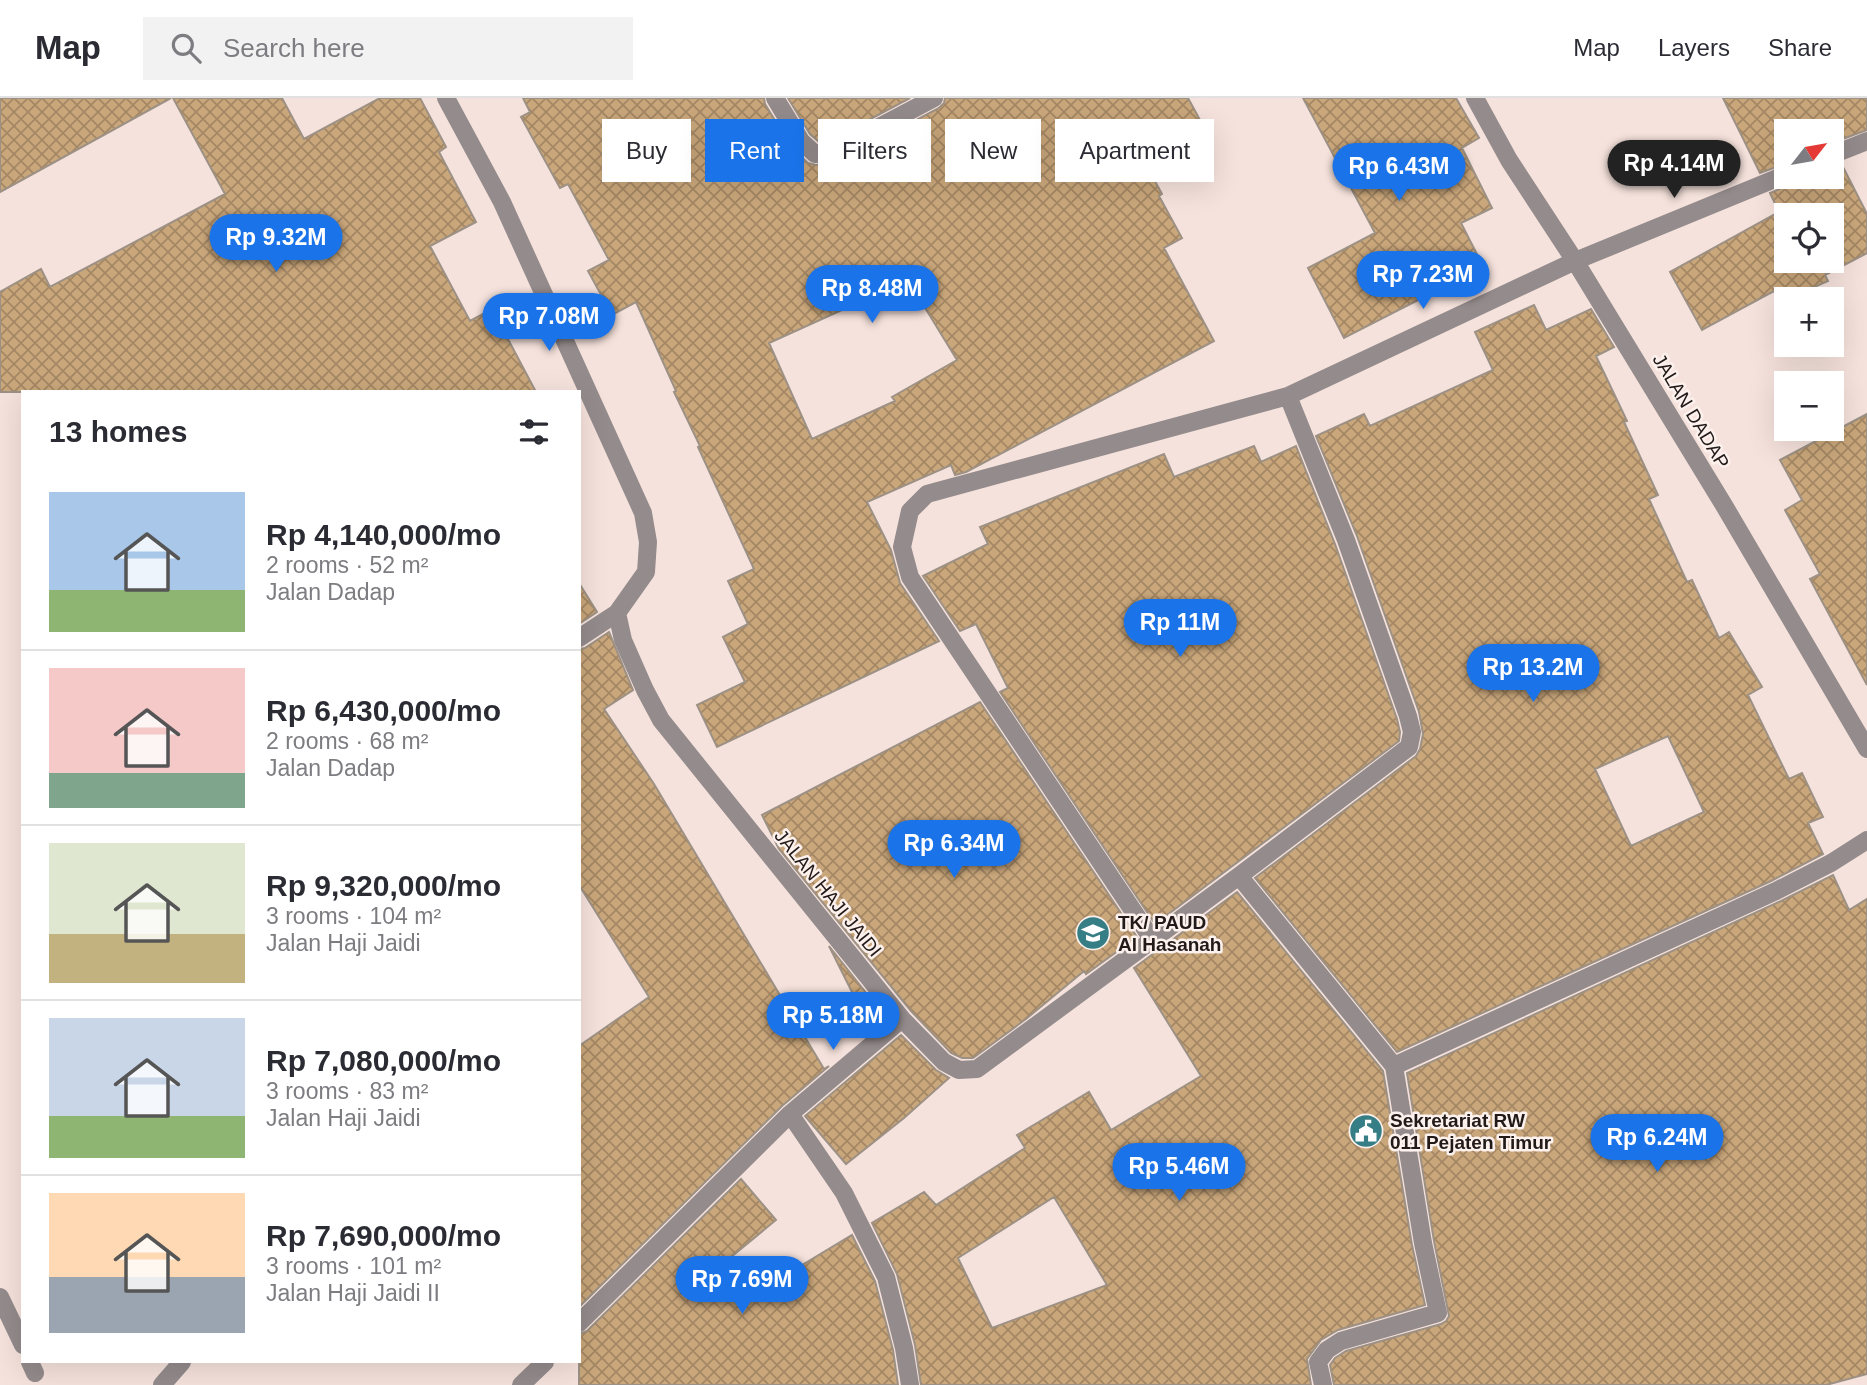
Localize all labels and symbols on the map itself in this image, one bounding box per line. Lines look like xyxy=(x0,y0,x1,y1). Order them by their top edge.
north arrow xyxy=(1774,119,1844,189)
pin: Rp 4.14M xyxy=(1602,140,1746,200)
pin: Rp 6.43M xyxy=(1327,144,1471,203)
pin: Rp 9.32M xyxy=(204,214,348,274)
pin: Rp 7.23M xyxy=(1351,252,1495,311)
pin: Rp 8.48M xyxy=(800,266,944,325)
pin: Rp 7.08M xyxy=(477,294,621,353)
street label: JALAN DADAP xyxy=(1649,350,1733,472)
pin: Rp 11M xyxy=(1123,600,1237,659)
pin: Rp 13.2M xyxy=(1461,644,1605,704)
pin: Rp 6.34M xyxy=(882,820,1026,880)
street label: JALAN HAJI JAIDI xyxy=(770,825,886,961)
place label: TK/ PAUD Al Hasanah xyxy=(1118,912,1221,955)
school or university icon: TK/ PAUD Al Hasanah xyxy=(1074,914,1112,952)
pin: Rp 5.18M xyxy=(761,992,905,1052)
place label: Sekretariat RW 011 Pejaten Timur xyxy=(1390,1110,1552,1153)
public building icon: Sekretariat RW 011 Pejaten Timur xyxy=(1347,1112,1385,1150)
pin: Rp 6.24M xyxy=(1585,1114,1729,1174)
pin: Rp 5.46M xyxy=(1107,1144,1251,1203)
pin: Rp 7.69M xyxy=(670,1256,814,1316)

